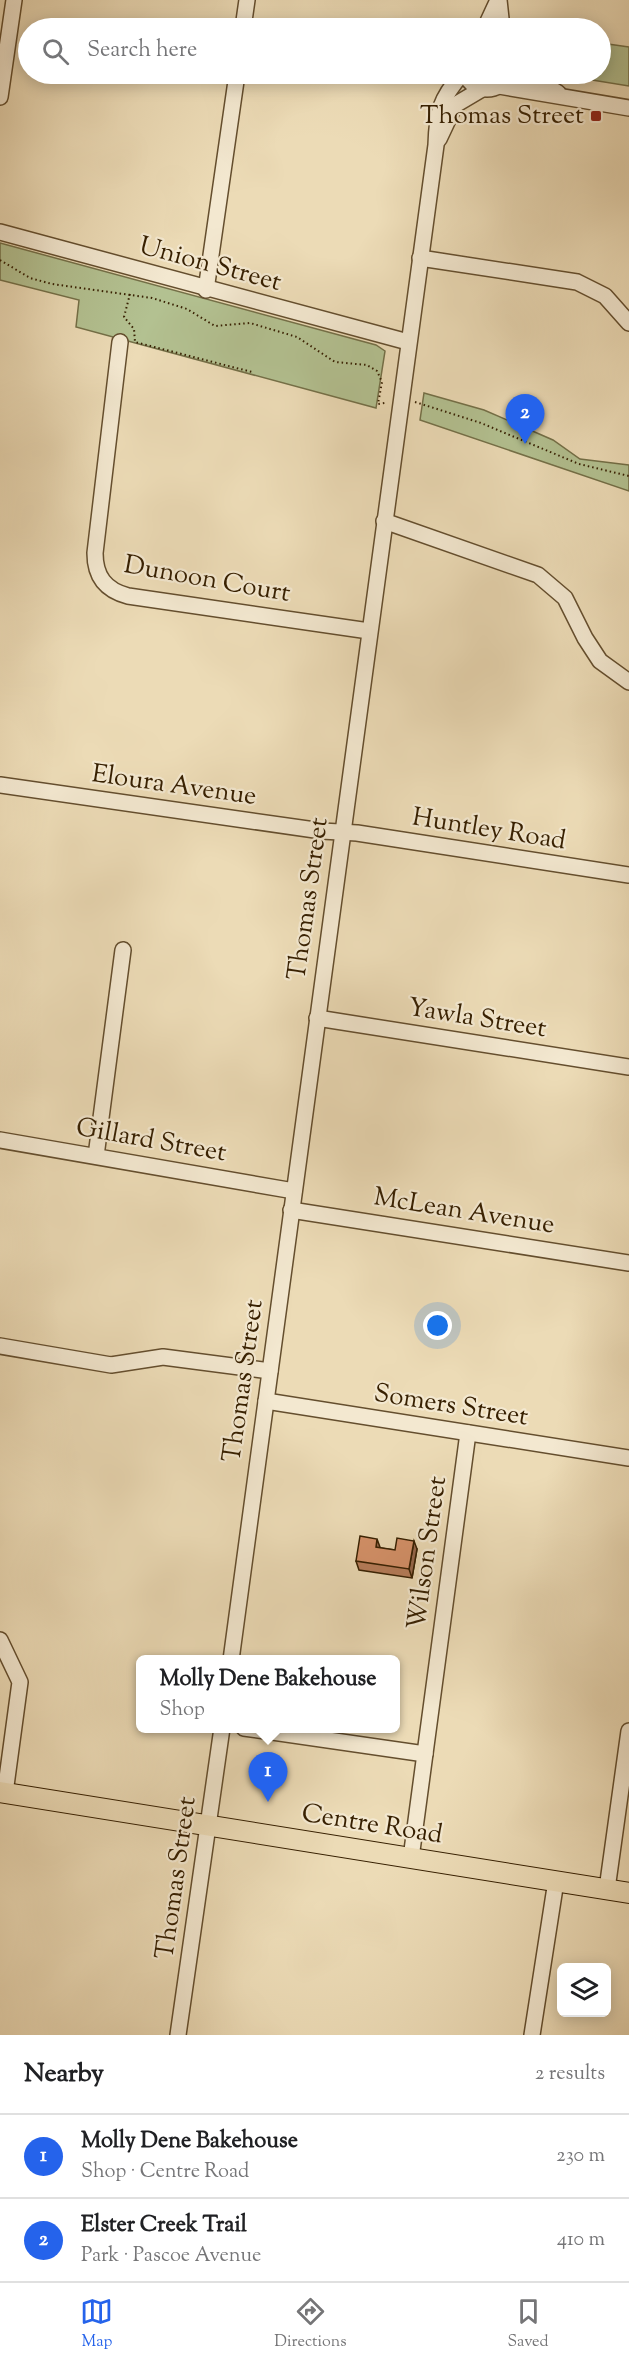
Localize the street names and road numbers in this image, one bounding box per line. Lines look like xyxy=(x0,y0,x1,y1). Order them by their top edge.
street label: Union Street xyxy=(135,228,285,302)
street label: Dunoon Court xyxy=(121,547,293,613)
street label: Eloura Avenue xyxy=(89,756,259,816)
street label: Huntley Road xyxy=(409,800,569,860)
street label: Thomas Street xyxy=(279,815,339,983)
street label: Yawla Street xyxy=(405,990,549,1048)
street label: Gillard Street xyxy=(73,1110,229,1172)
street label: McLean Avenue xyxy=(371,1179,557,1245)
street label: Thomas Street xyxy=(214,1297,274,1465)
street label: Somers Street xyxy=(371,1376,531,1436)
street label: Wilson Street xyxy=(399,1474,457,1632)
street label: Thomas Street xyxy=(147,1794,207,1962)
street label: Centre Road xyxy=(299,1796,445,1854)

